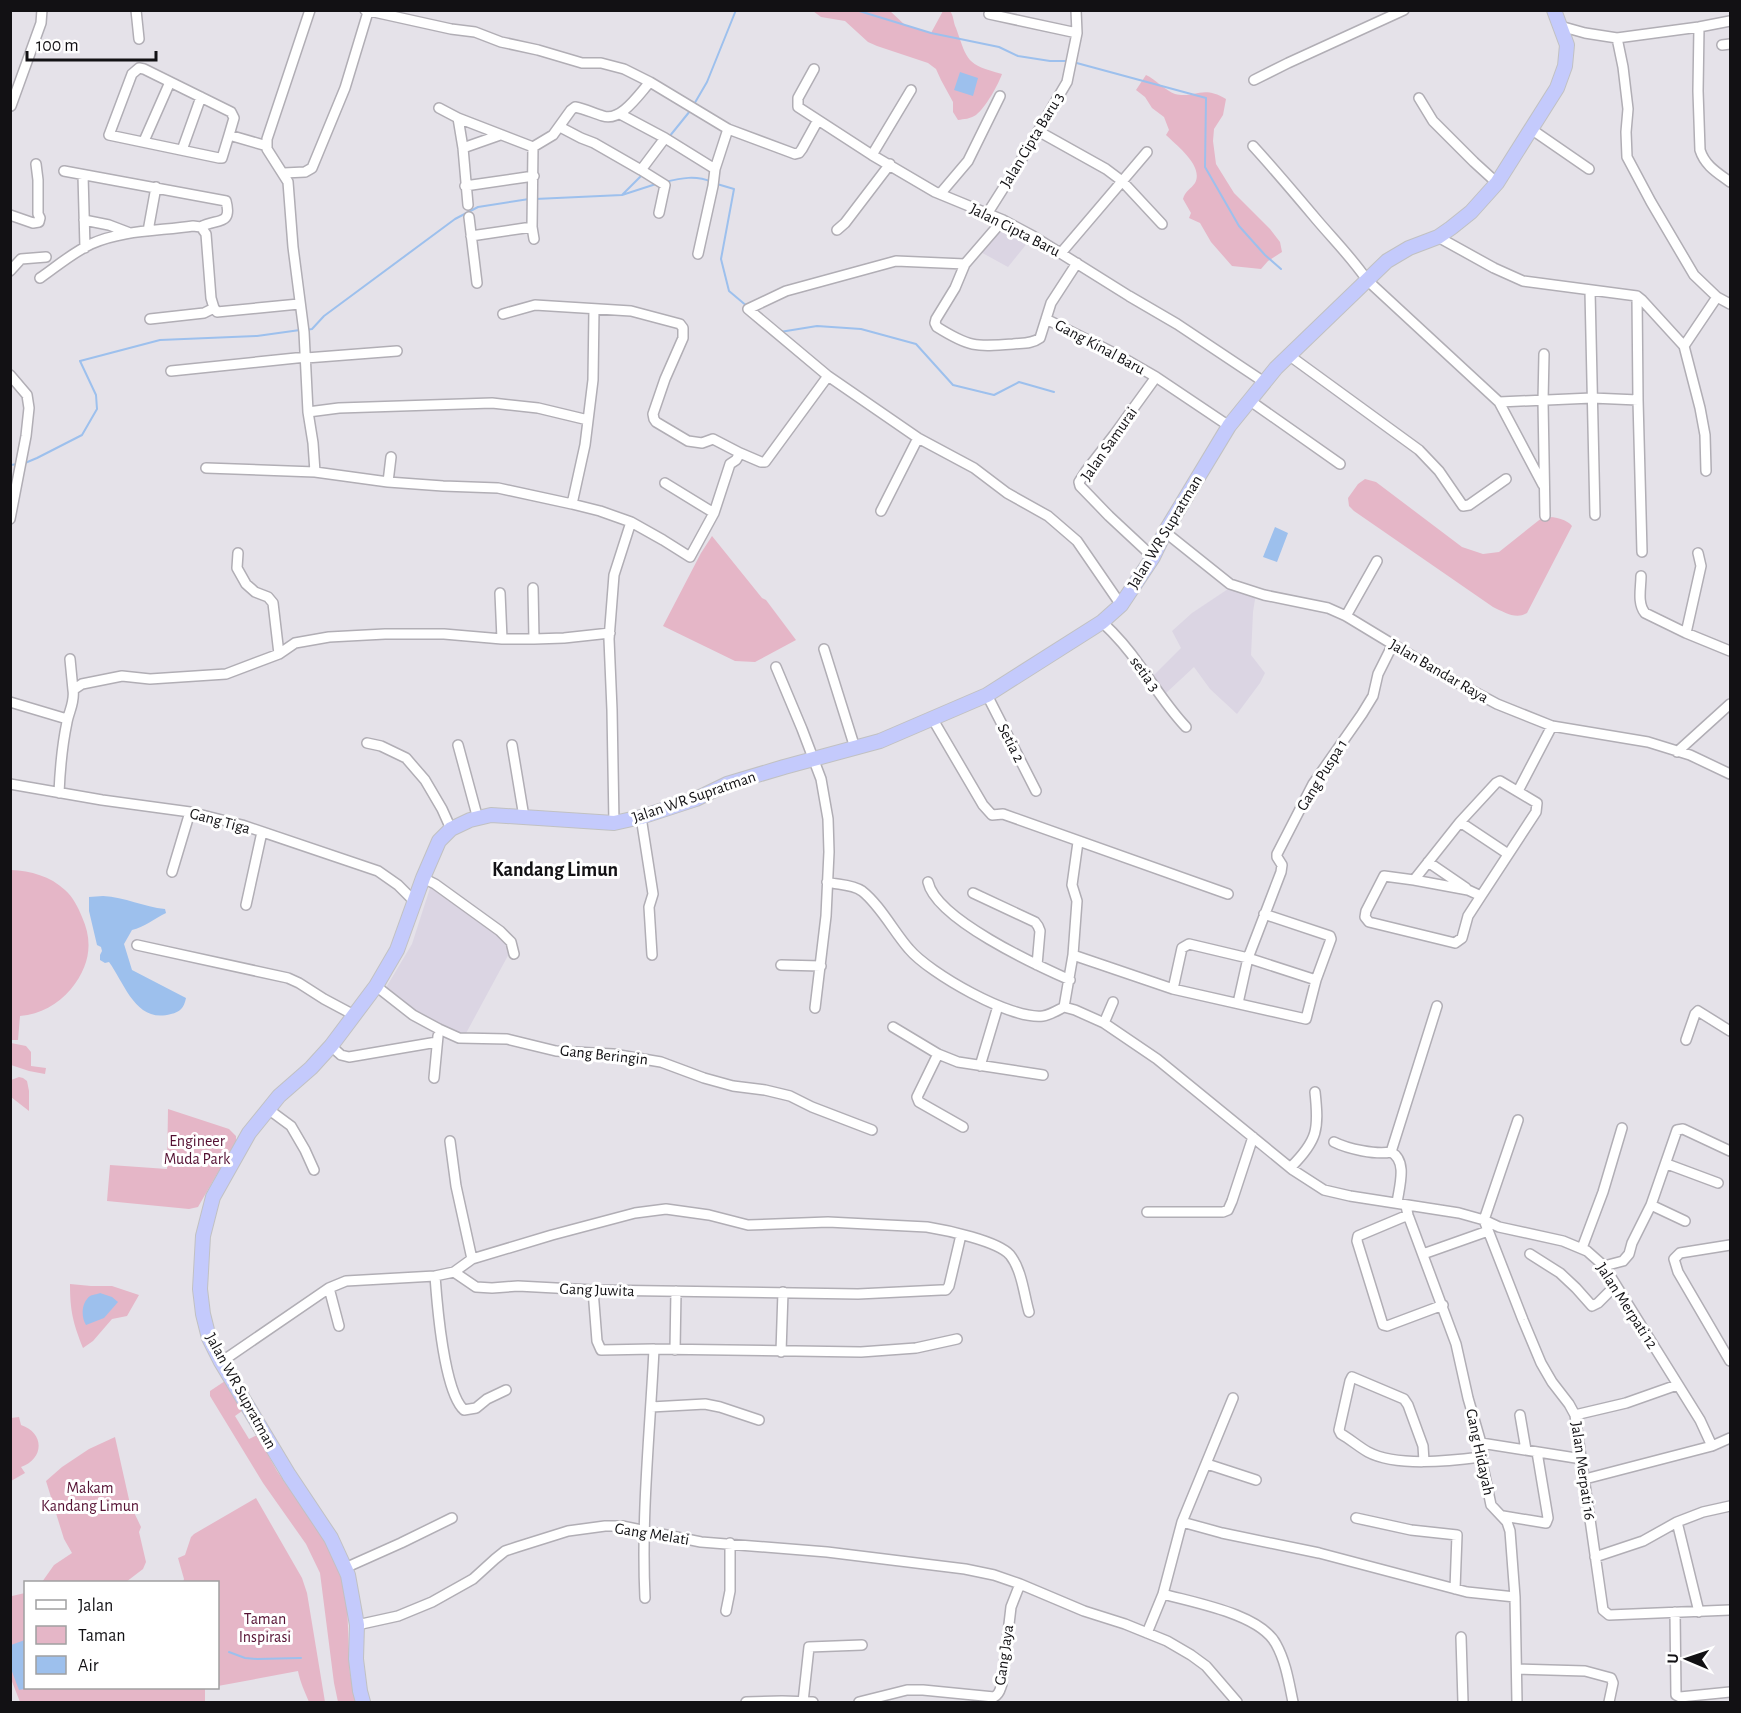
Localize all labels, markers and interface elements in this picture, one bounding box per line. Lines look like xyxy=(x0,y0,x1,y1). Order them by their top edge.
scale bar xyxy=(27,24,156,62)
text: 100 m xyxy=(36,37,79,55)
street label: Jalan Cipta Baru 3 xyxy=(997,90,1067,190)
street label: Jalan Cipta Baru xyxy=(967,200,1063,260)
street label: Gang Kinal Baru xyxy=(1052,317,1148,377)
street label: Jalan Samurai xyxy=(1078,404,1140,484)
street label: Jalan WR Supratman xyxy=(1125,472,1205,592)
street label: Jalan Bandar Raya xyxy=(1386,636,1491,707)
street label: setia 3 xyxy=(1127,654,1163,694)
street label: Setia 2 xyxy=(995,721,1027,765)
street label: Gang Puspa 1 xyxy=(1294,736,1350,814)
street label: Jalan WR Supratman xyxy=(630,768,758,826)
street label: Gang Tiga xyxy=(188,805,252,837)
district label: Kandang Limun xyxy=(492,860,618,880)
street label: Gang Beringin xyxy=(559,1042,649,1068)
park label: Engineer Muda Park xyxy=(164,1133,231,1167)
street label: Jalan Merpati 12 xyxy=(1593,1260,1661,1352)
street label: Gang Juwita xyxy=(559,1281,635,1299)
street label: Jalan WR Supratman xyxy=(203,1331,279,1451)
street label: Gang Hidayah xyxy=(1462,1407,1497,1497)
street label: Jalan Merpati 16 xyxy=(1568,1421,1598,1521)
park label: Makam Kandang Limun xyxy=(41,1480,139,1514)
street label: Gang Melati xyxy=(614,1520,690,1548)
legend xyxy=(24,1581,219,1689)
text: Jalan xyxy=(78,1597,113,1615)
park label: Taman Inspirasi xyxy=(239,1611,291,1645)
street label: Gang Jaya xyxy=(992,1624,1017,1687)
text: Taman xyxy=(78,1627,126,1645)
north arrow xyxy=(1657,1629,1717,1689)
text: U xyxy=(1665,1653,1681,1664)
text: Air xyxy=(78,1657,99,1675)

